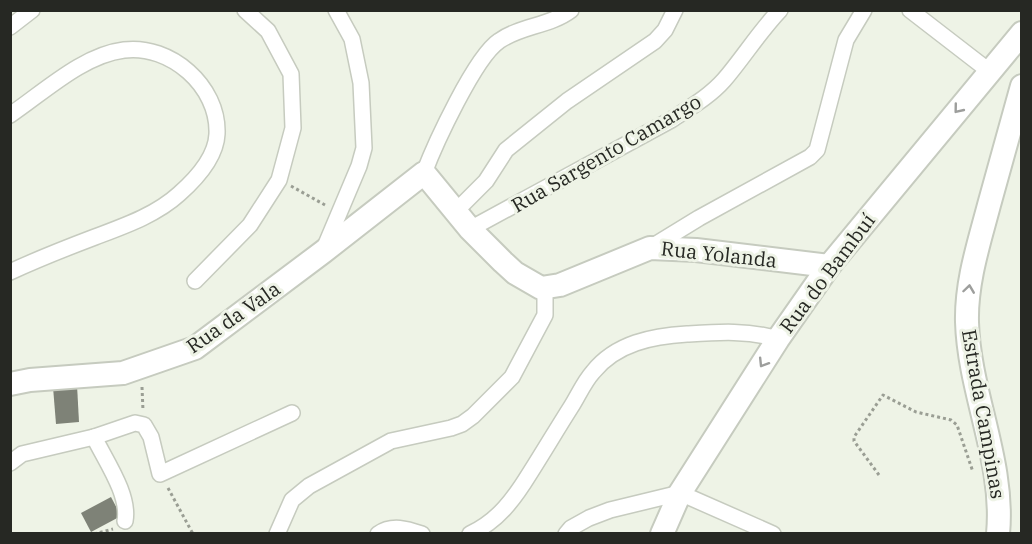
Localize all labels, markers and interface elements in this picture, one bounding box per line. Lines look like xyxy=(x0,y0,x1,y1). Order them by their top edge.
street label: Rua Sargento Camargo xyxy=(506,88,706,218)
one-way arrow xyxy=(954,102,965,113)
street label: Rua do Bambuí xyxy=(773,208,881,338)
street label: Rua Yolanda xyxy=(660,234,778,274)
street label: Rua da Vala xyxy=(181,275,285,359)
one-way arrow xyxy=(963,285,975,294)
street label: Estrada Campinas xyxy=(956,327,1012,501)
one-way arrow xyxy=(759,357,770,368)

